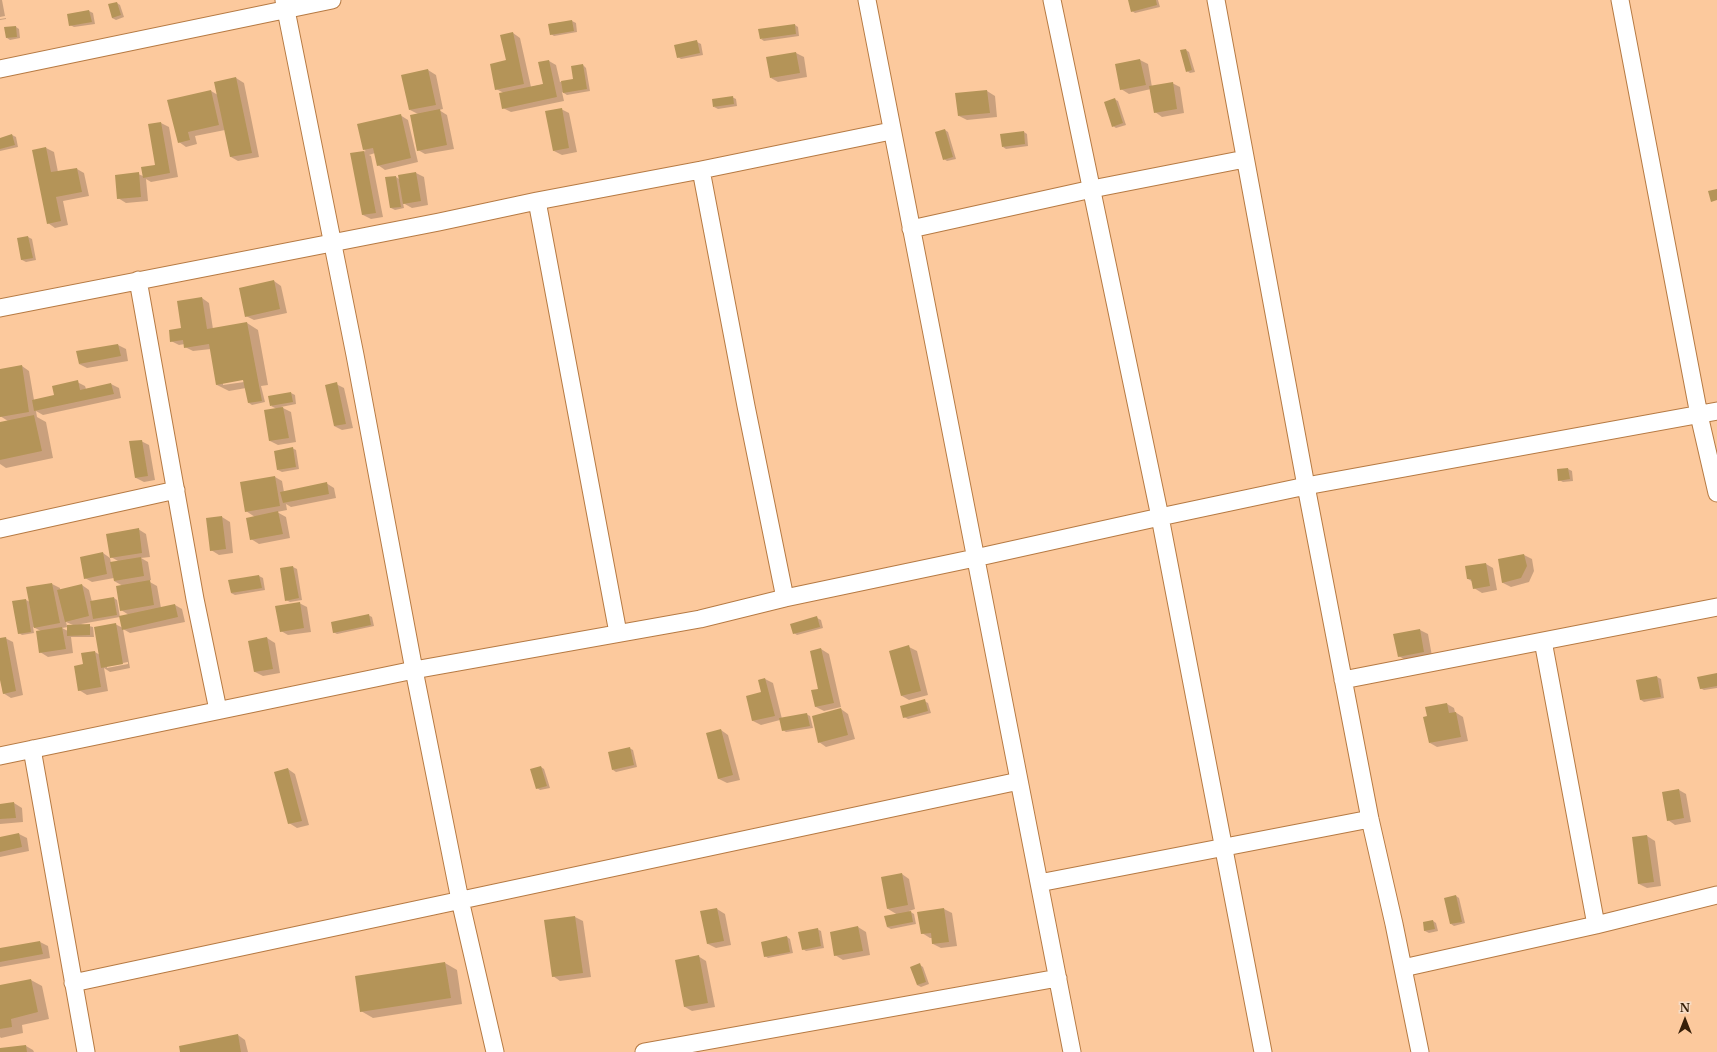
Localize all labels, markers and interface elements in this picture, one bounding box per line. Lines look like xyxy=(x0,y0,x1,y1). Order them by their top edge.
north arrow xyxy=(1665,1000,1705,1040)
text: N xyxy=(1680,1001,1690,1015)

